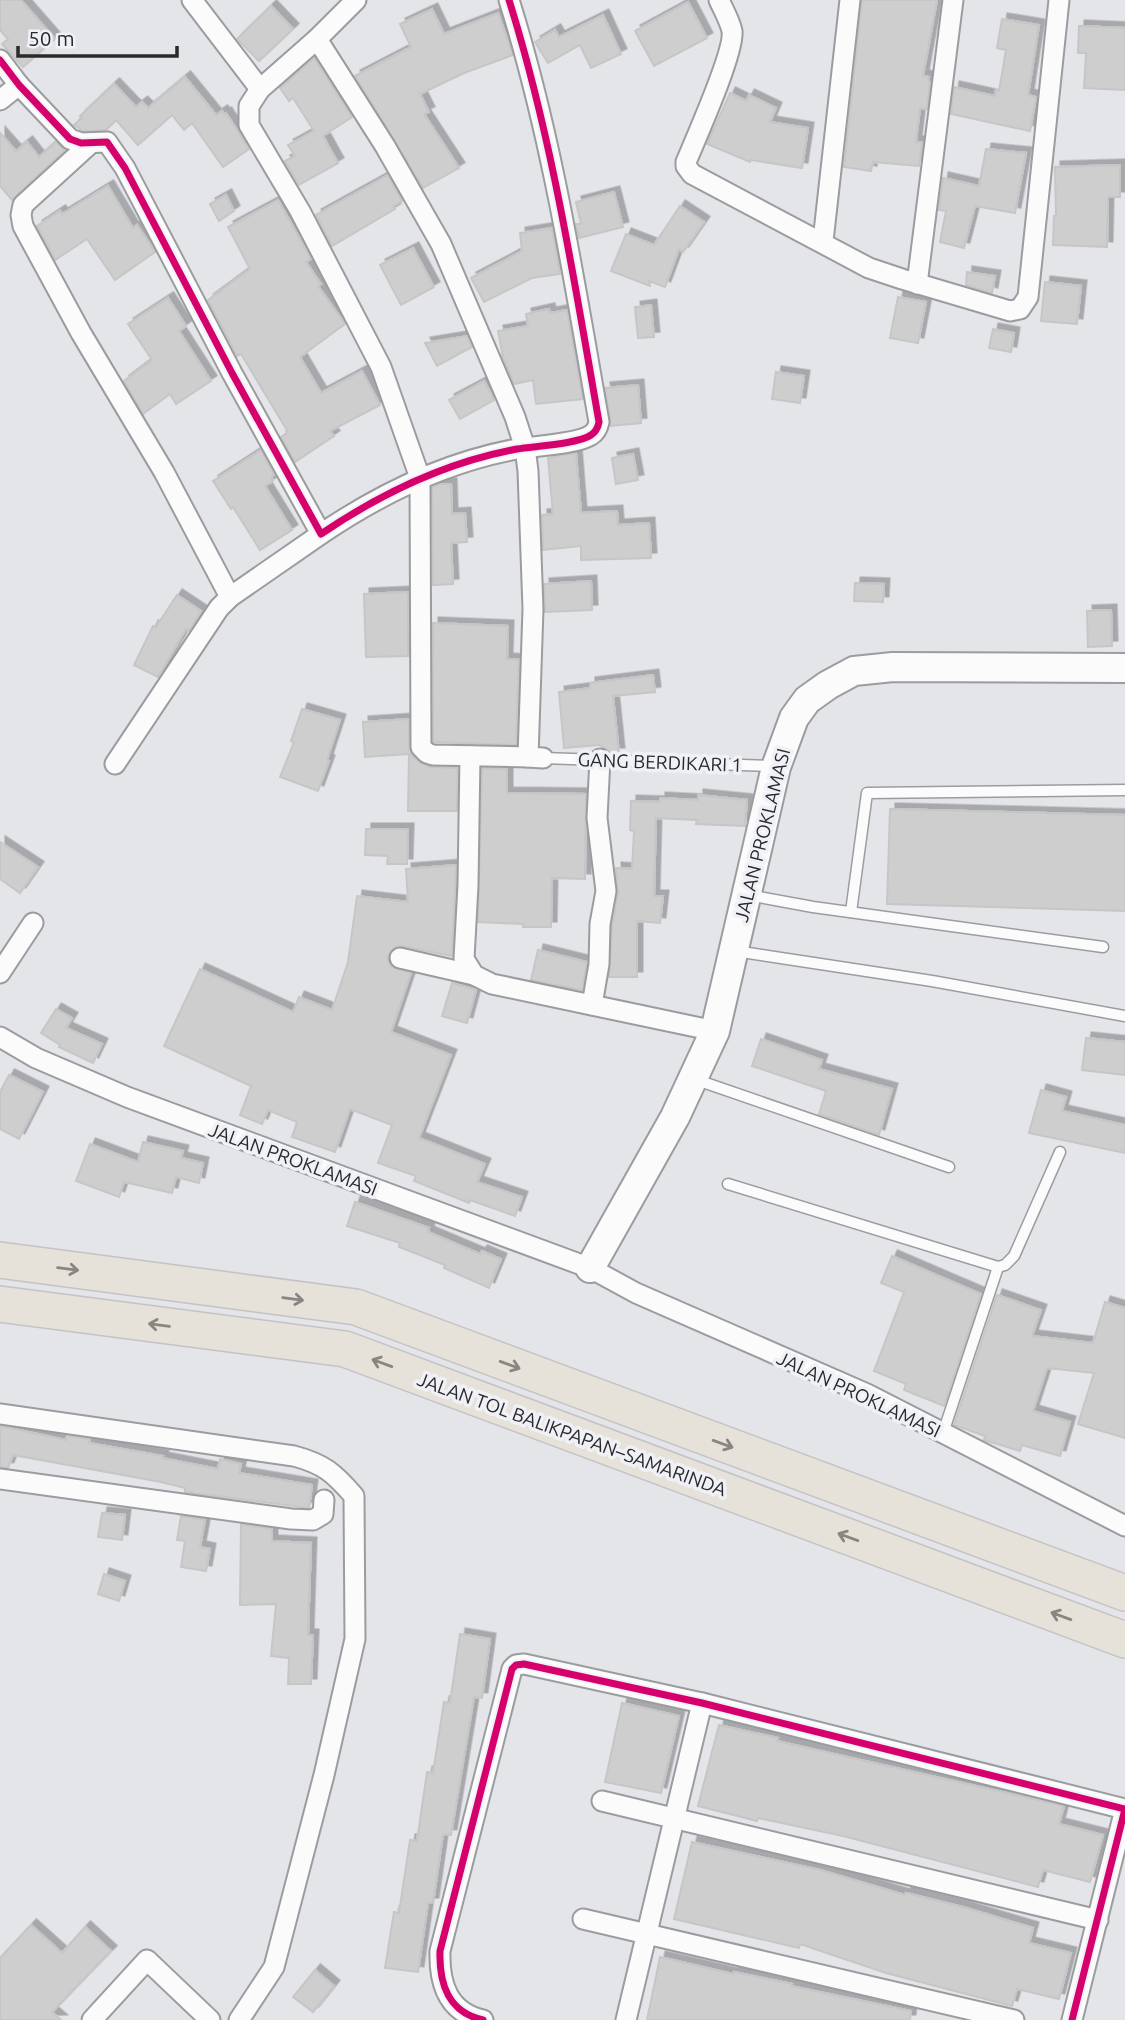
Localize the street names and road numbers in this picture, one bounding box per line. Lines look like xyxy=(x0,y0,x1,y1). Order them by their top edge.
street label: JALAN PROKLAMASI xyxy=(730,746,794,924)
street label: GANG BERDIKARI 1 xyxy=(577,748,743,776)
street label: JALAN PROKLAMASI xyxy=(206,1118,380,1200)
street label: JALAN PROKLAMASI xyxy=(774,1346,944,1442)
street label: JALAN TOL BALIKPAPAN–SAMARINDA xyxy=(414,1368,730,1501)

